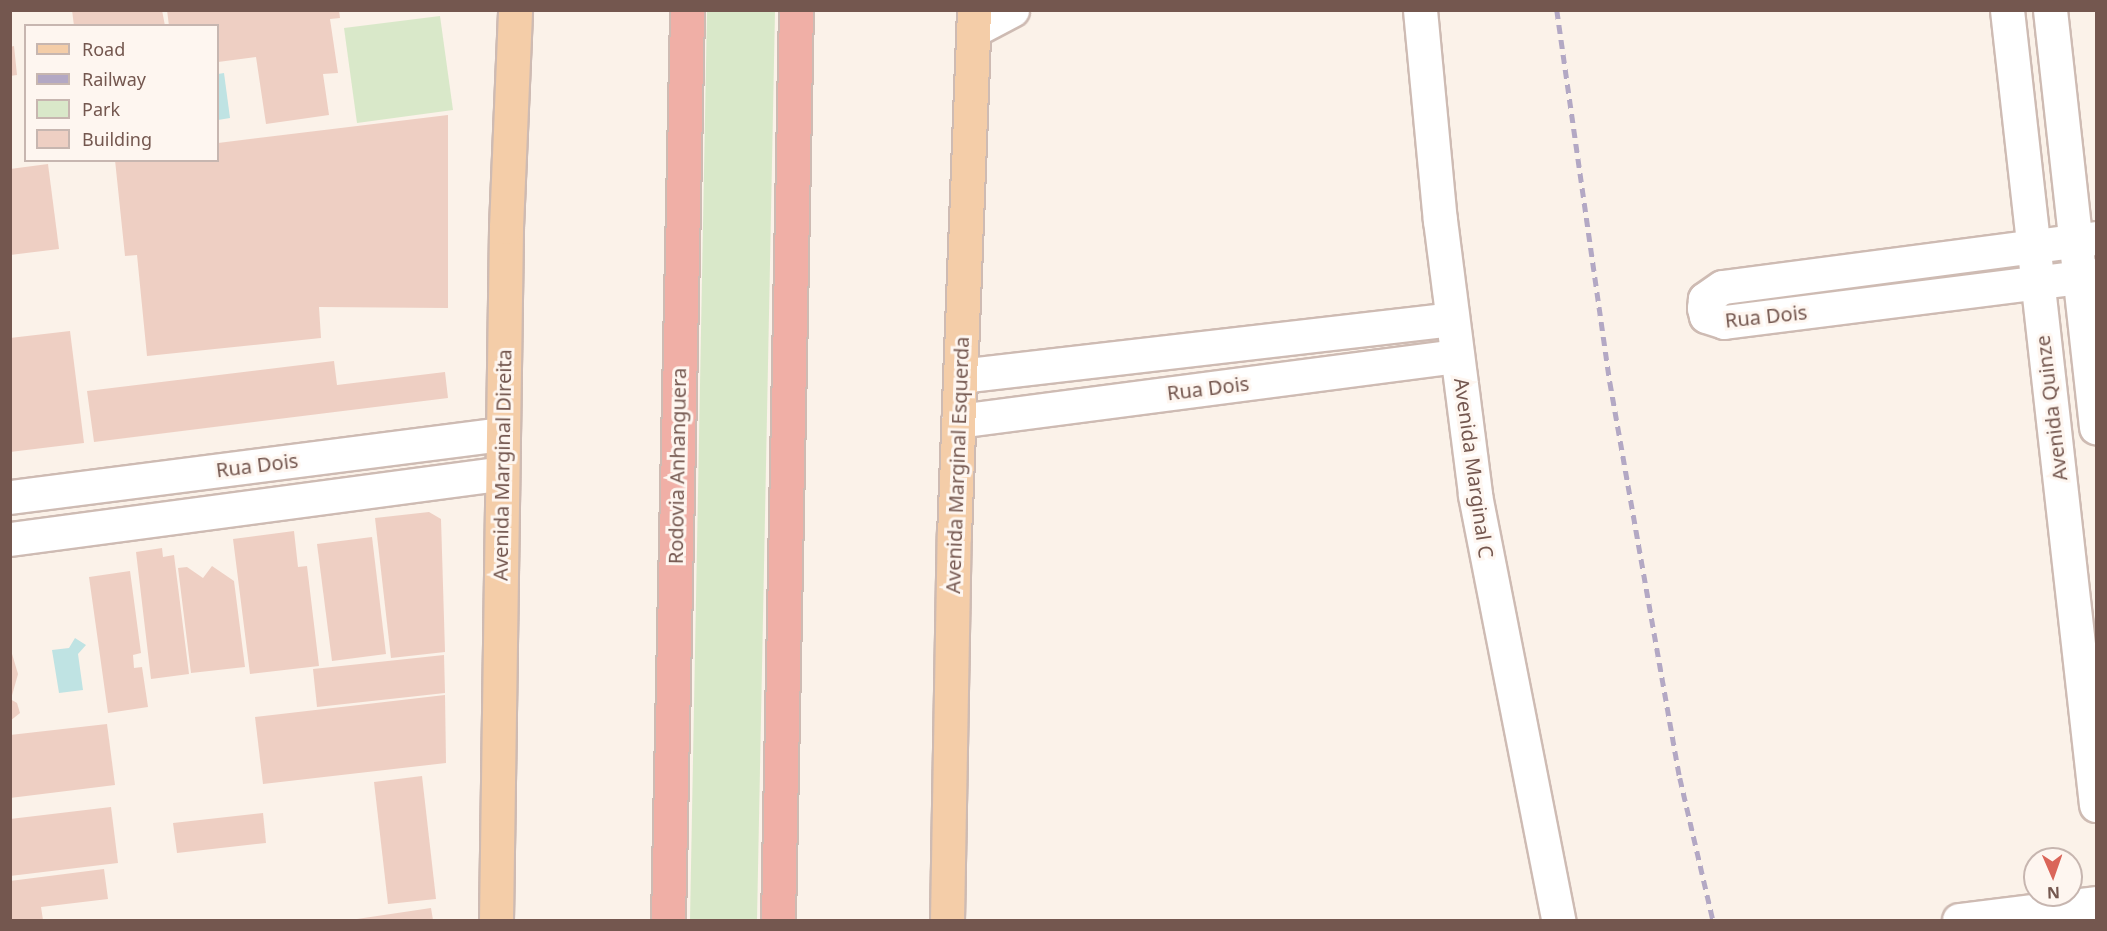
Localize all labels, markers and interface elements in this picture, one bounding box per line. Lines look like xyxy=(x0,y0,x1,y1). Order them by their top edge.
legend xyxy=(24,24,219,162)
text: Road xyxy=(82,37,125,61)
text: Railway xyxy=(82,67,146,91)
text: Park xyxy=(82,97,120,121)
text: Building xyxy=(82,127,152,151)
street label: Rua Dois xyxy=(1724,300,1808,332)
street label: Avenida Quinze xyxy=(2030,334,2072,482)
street label: Avenida Marginal Esquerda xyxy=(941,336,973,594)
street label: Avenida Marginal Direita xyxy=(488,349,516,581)
street label: Rodovia Anhanguera xyxy=(663,368,691,564)
street label: Rua Dois xyxy=(1166,371,1250,405)
street label: Avenida Marginal C xyxy=(1449,376,1499,560)
street label: Rua Dois xyxy=(215,448,299,482)
north arrow xyxy=(2023,847,2083,907)
text: N xyxy=(2047,882,2060,904)

